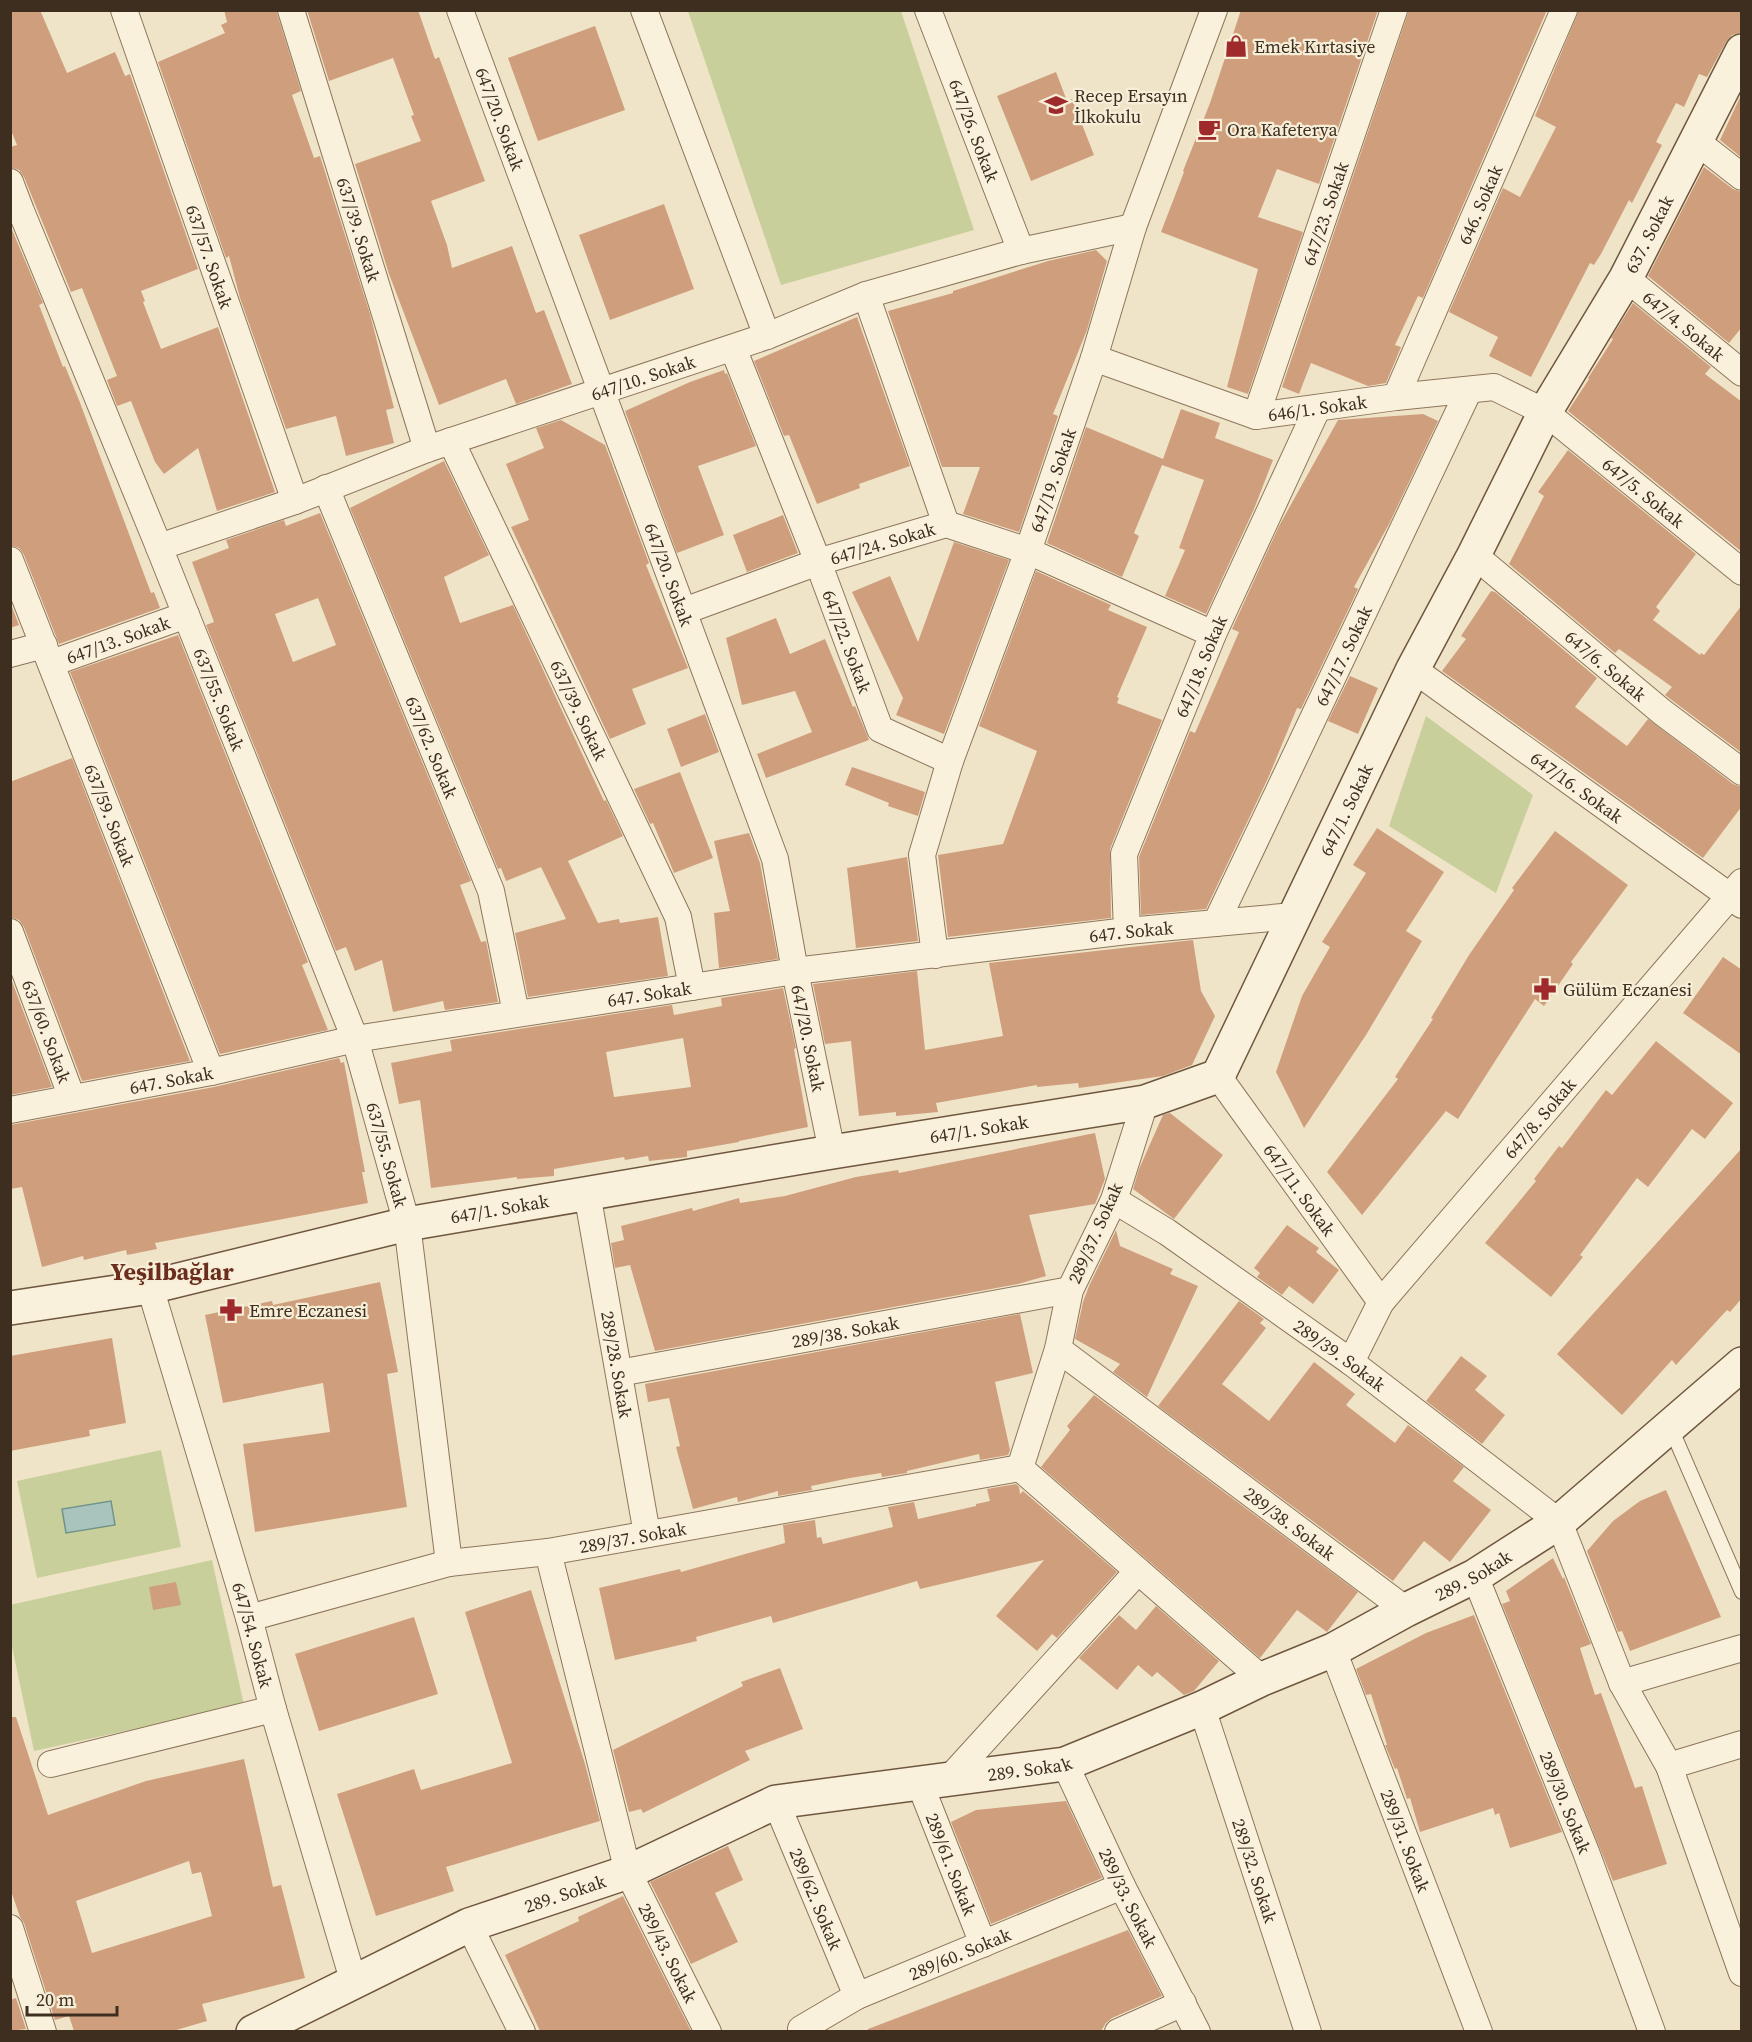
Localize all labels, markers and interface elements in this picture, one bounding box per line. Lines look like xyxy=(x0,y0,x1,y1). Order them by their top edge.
shop icon: Emek Kırtasiye xyxy=(1223,33,1249,59)
place label: Emek Kırtasiye xyxy=(1254,34,1375,59)
street label: 647/20. Sokak xyxy=(470,64,531,174)
street label: 647/26. Sokak xyxy=(943,75,1006,186)
place label: Recep Ersayın İlkokulu xyxy=(1074,83,1188,129)
school or university icon: Recep Ersayın İlkokulu xyxy=(1043,92,1069,118)
cafe icon: Ora Kafeterya xyxy=(1196,116,1222,142)
place label: Ora Kafeterya xyxy=(1227,117,1339,142)
street label: 647/23. Sokak xyxy=(1296,158,1354,269)
street label: 646. Sokak xyxy=(1451,161,1508,248)
street label: 637/39. Sokak xyxy=(331,174,387,285)
street label: 637. Sokak xyxy=(1618,191,1679,277)
street label: 637/57. Sokak xyxy=(180,201,240,312)
street label: 647/4. Sokak xyxy=(1638,284,1730,367)
street label: 647/10. Sokak xyxy=(588,348,698,406)
street label: 646/1. Sokak xyxy=(1266,389,1368,427)
street label: 647/19. Sokak xyxy=(1023,425,1082,535)
street label: 647/5. Sokak xyxy=(1597,451,1690,533)
street label: 647/24. Sokak xyxy=(827,515,938,570)
street label: 647/20. Sokak xyxy=(639,519,700,630)
street label: 647/22. Sokak xyxy=(817,586,878,697)
street label: 647/17. Sokak xyxy=(1308,601,1378,710)
street label: 647/13. Sokak xyxy=(63,609,173,669)
street label: 647/18. Sokak xyxy=(1168,611,1233,721)
street label: 647/6. Sokak xyxy=(1560,624,1652,707)
street label: 637/55. Sokak xyxy=(188,644,251,754)
street label: 637/39. Sokak xyxy=(545,656,614,764)
street label: 637/62. Sokak xyxy=(400,692,464,802)
street label: 647/16. Sokak xyxy=(1526,745,1629,829)
street label: 647/1. Sokak xyxy=(1313,759,1378,860)
street label: 637/59. Sokak xyxy=(79,760,142,870)
street label: 647. Sokak xyxy=(1088,914,1174,948)
street label: 647. Sokak xyxy=(606,975,693,1012)
street label: 637/60. Sokak xyxy=(16,976,78,1087)
pharmacy icon: Gülüm Eczanesi xyxy=(1532,976,1558,1002)
place label: Gülüm Eczanesi xyxy=(1563,977,1692,1002)
street label: 647/20. Sokak xyxy=(786,983,832,1094)
street label: 647. Sokak xyxy=(127,1059,215,1100)
street label: 647/8. Sokak xyxy=(1497,1072,1581,1164)
street label: 637/55. Sokak xyxy=(361,1099,414,1210)
street label: 647/1. Sokak xyxy=(928,1108,1030,1149)
street label: 647/11. Sokak xyxy=(1258,1138,1342,1241)
street label: 289/37. Sokak xyxy=(1062,1178,1129,1288)
street label: 647/1. Sokak xyxy=(448,1188,551,1229)
district label: Yeşilbağlar xyxy=(110,1255,234,1288)
pharmacy icon: Emre Eczanesi xyxy=(218,1297,244,1323)
place label: Emre Eczanesi xyxy=(249,1298,367,1323)
street label: 289/28. Sokak xyxy=(595,1309,639,1420)
street label: 289/38. Sokak xyxy=(790,1309,901,1353)
street label: 289/39. Sokak xyxy=(1289,1313,1391,1397)
street label: 289/38. Sokak xyxy=(1239,1480,1341,1566)
street label: 289/37. Sokak xyxy=(577,1515,688,1559)
street label: 289. Sokak xyxy=(1430,1543,1516,1606)
street label: 647/54. Sokak xyxy=(227,1579,279,1691)
street label: 289/30. Sokak xyxy=(1534,1747,1598,1857)
street label: 289. Sokak xyxy=(986,1750,1076,1787)
street label: 289/31. Sokak xyxy=(1375,1785,1437,1896)
street label: 289/61. Sokak xyxy=(920,1809,983,1919)
street label: 289/32. Sokak xyxy=(1226,1815,1284,1926)
street label: 289/62. Sokak xyxy=(784,1844,849,1954)
street label: 289/33. Sokak xyxy=(1093,1844,1164,1952)
street label: 289. Sokak xyxy=(521,1868,609,1918)
street label: 289/43. Sokak xyxy=(633,1899,704,2007)
street label: 289/60. Sokak xyxy=(905,1921,1014,1986)
scale bar xyxy=(27,1979,117,2017)
text: 20 m xyxy=(36,1987,74,2012)

